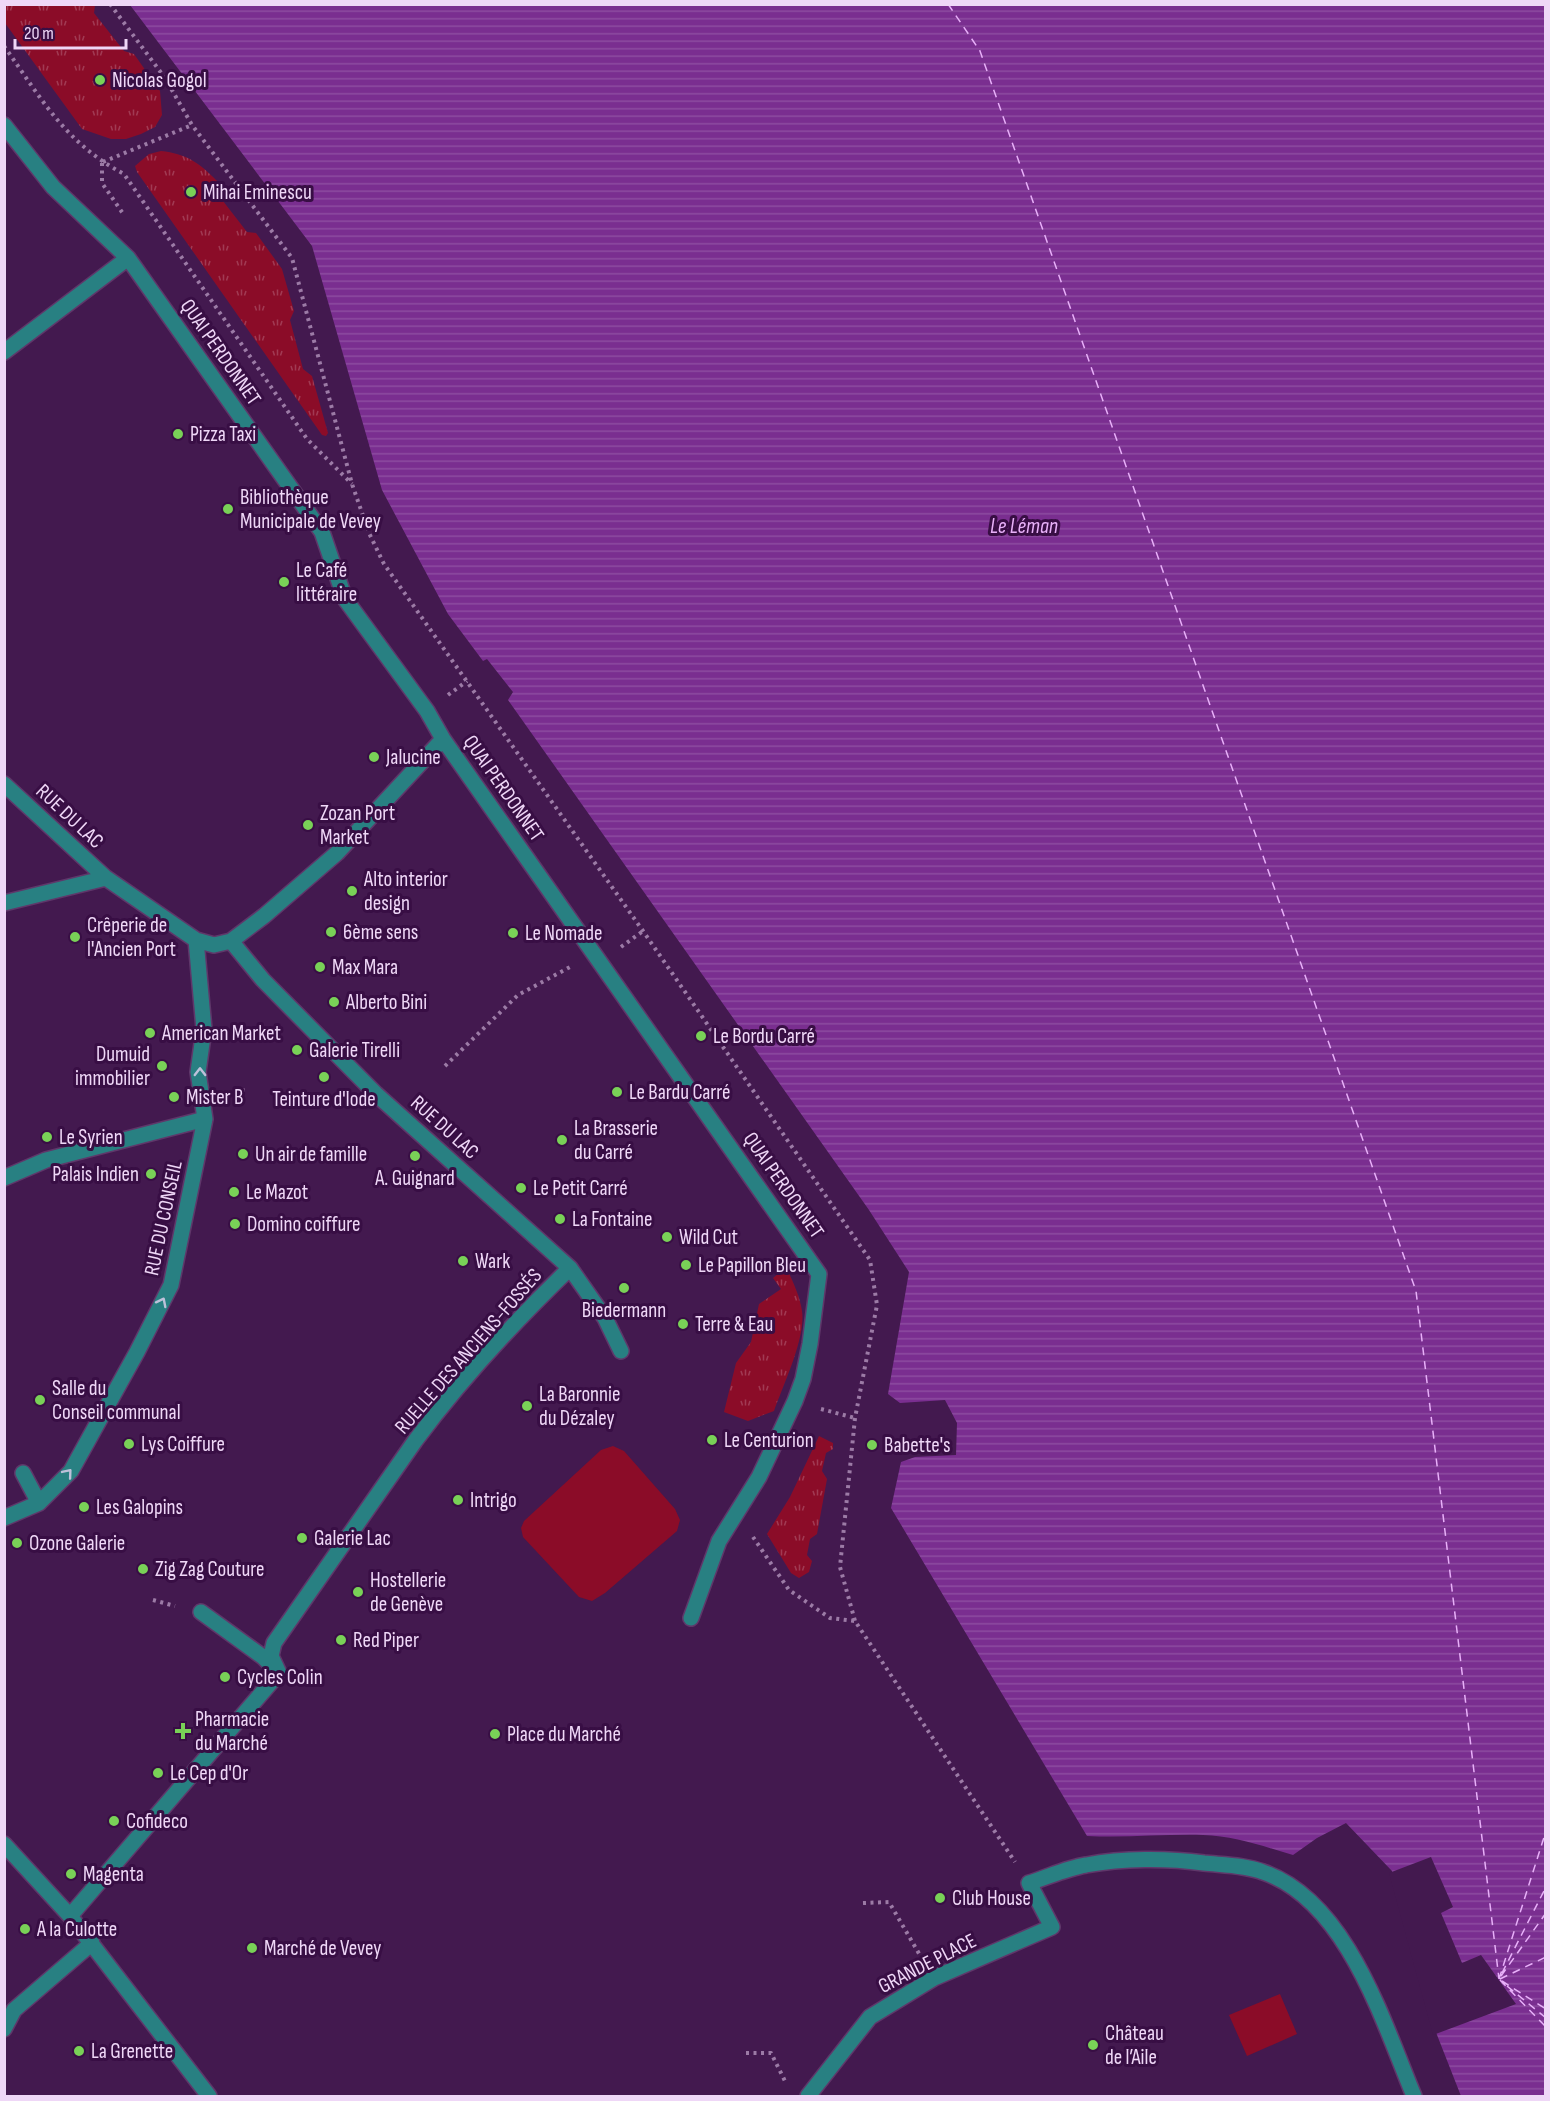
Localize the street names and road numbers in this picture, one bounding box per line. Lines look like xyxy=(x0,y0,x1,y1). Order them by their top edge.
street label: QUAI PERDONNET xyxy=(175,294,267,410)
street label: QUAI PERDONNET xyxy=(458,730,550,846)
street label: RUE DU LAC xyxy=(31,779,109,854)
street label: RUE DU LAC xyxy=(405,1090,484,1164)
street label: QUAI PERDONNET xyxy=(738,1127,830,1243)
street label: RUE DU CONSEIL xyxy=(139,1158,188,1278)
street label: RUELLE DES ANCIENS-FOSSÉS xyxy=(390,1263,547,1439)
street label: GRANDE PLACE xyxy=(874,1928,980,1999)

